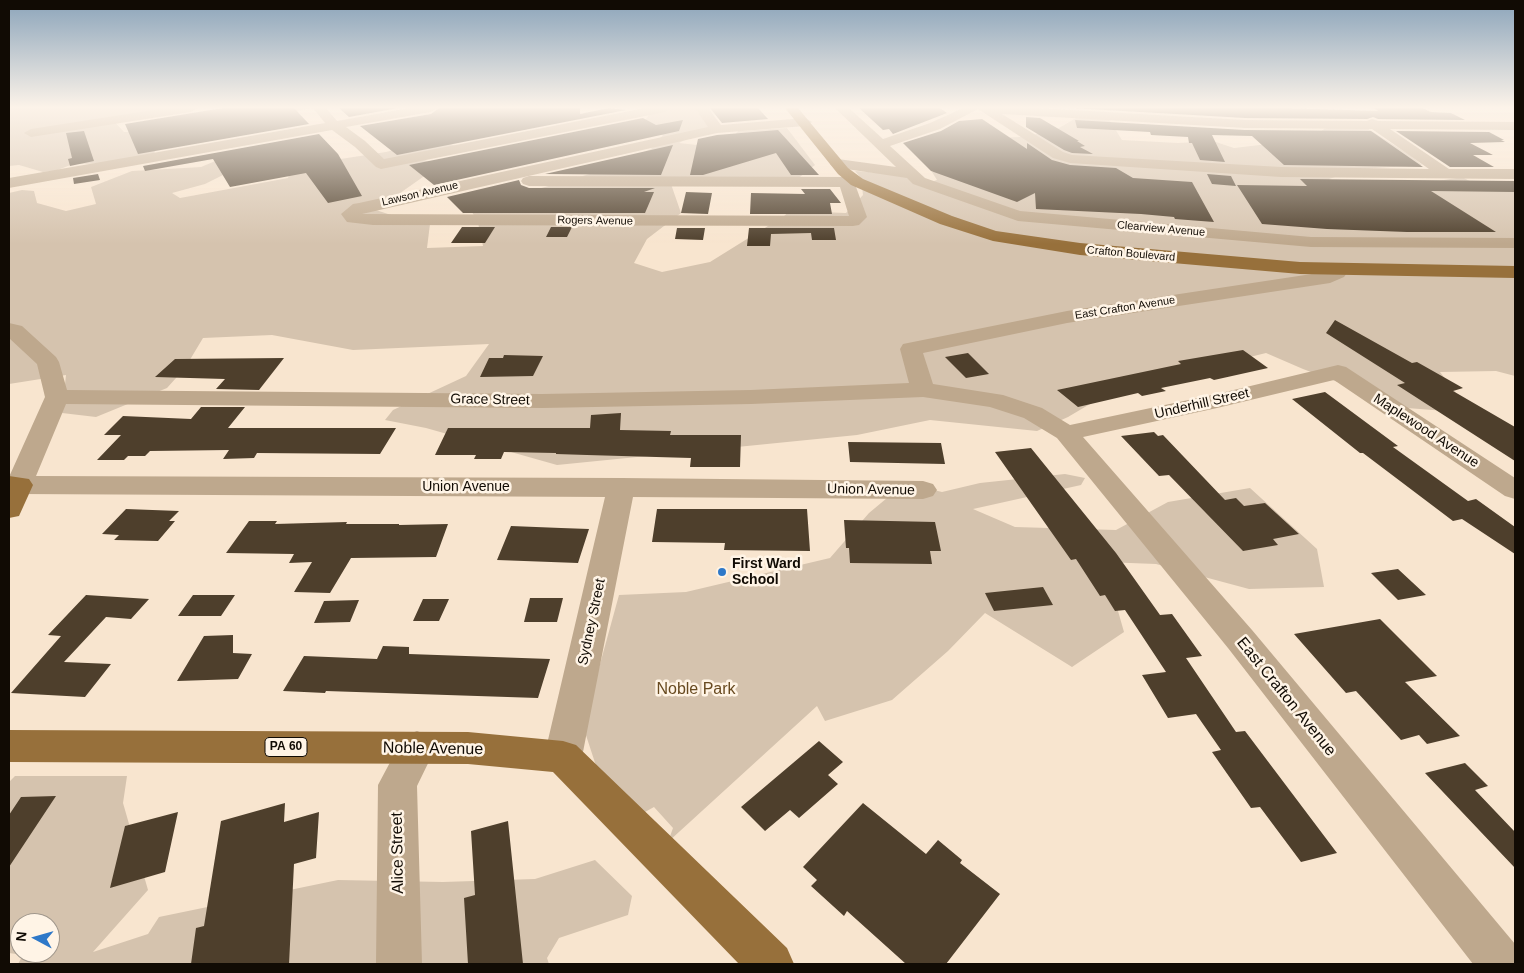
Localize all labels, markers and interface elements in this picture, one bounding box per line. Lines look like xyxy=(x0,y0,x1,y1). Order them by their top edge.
street label: Lawson Avenue xyxy=(380,179,460,209)
street label: Rogers Avenue xyxy=(557,214,633,228)
street label: Clearview Avenue xyxy=(1116,219,1206,239)
street label: Crafton Boulevard xyxy=(1086,244,1176,264)
street label: East Crafton Avenue xyxy=(1074,294,1176,322)
street label: Underhill Street xyxy=(1153,385,1251,423)
street label: Grace Street xyxy=(450,391,530,409)
street label: Maplewood Avenue xyxy=(1370,391,1482,471)
street label: Union Avenue xyxy=(422,479,510,495)
street label: Union Avenue xyxy=(827,481,915,499)
place label: First Ward School xyxy=(732,556,801,588)
marker: First Ward School xyxy=(716,566,728,578)
street label: Sydney Street xyxy=(575,577,609,667)
street label: East Crafton Avenue xyxy=(1232,634,1340,760)
park label: Noble Park xyxy=(656,680,736,700)
road number: PA 60 xyxy=(265,738,307,756)
street label: Noble Avenue xyxy=(383,739,483,759)
street label: Alice Street xyxy=(388,812,408,894)
north arrow xyxy=(10,913,60,963)
text: N xyxy=(13,931,30,942)

